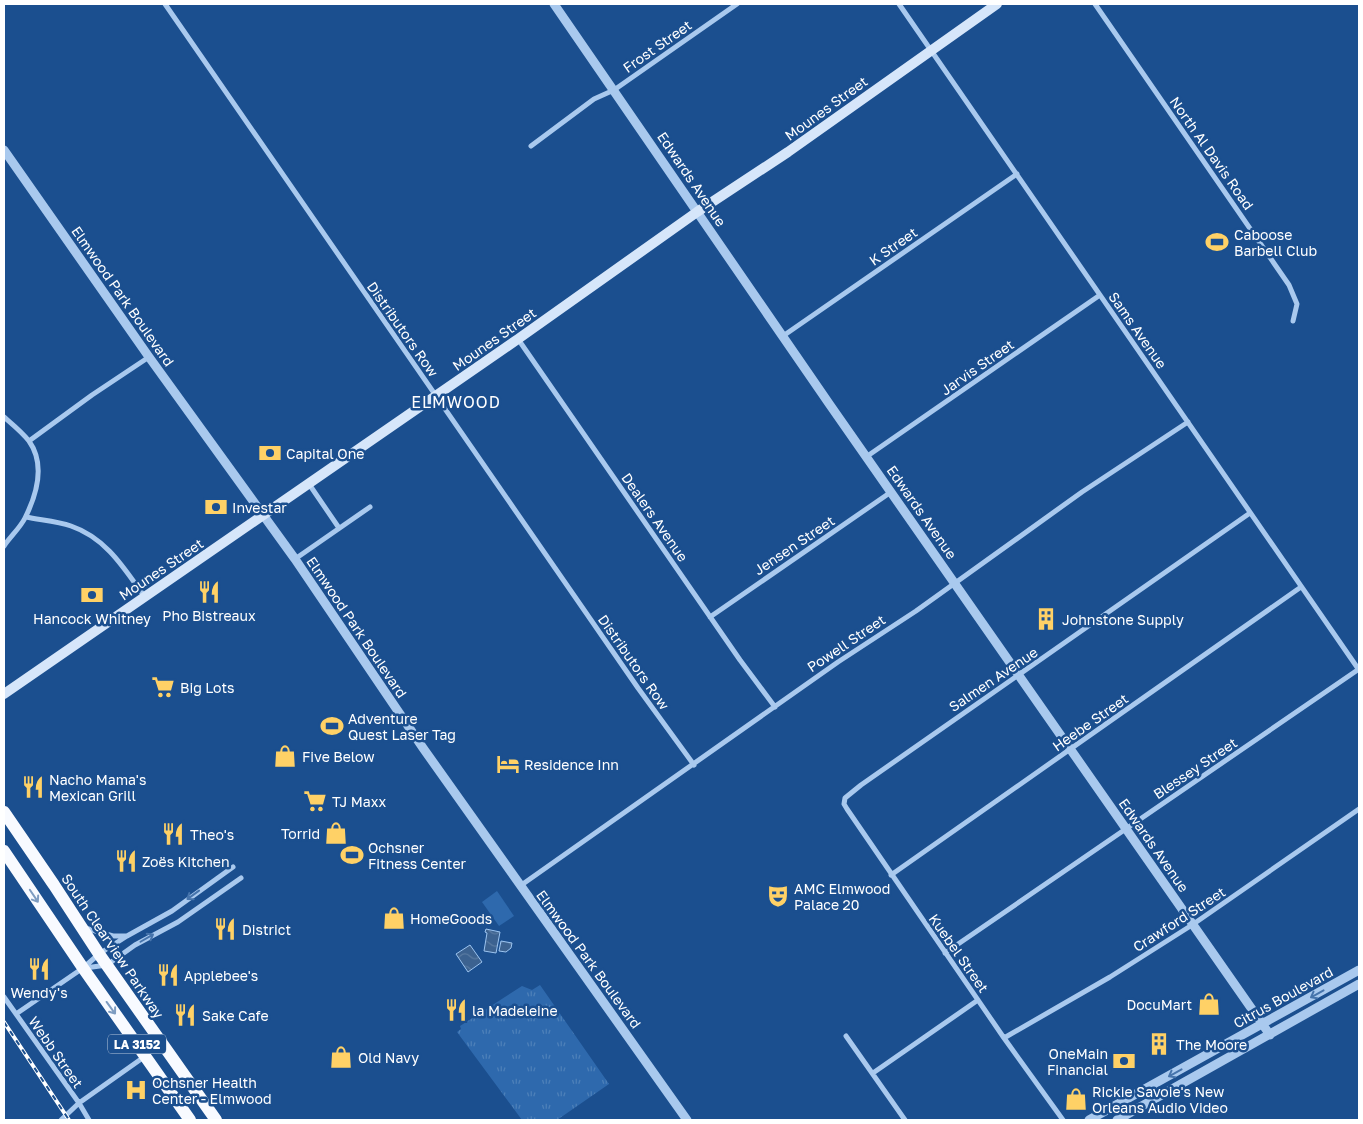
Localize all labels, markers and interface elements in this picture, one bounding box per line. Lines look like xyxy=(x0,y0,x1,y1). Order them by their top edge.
street label: Frost Street xyxy=(619,16,695,76)
street label: Mounes Street xyxy=(781,72,871,144)
street label: North Al Davis Road xyxy=(1167,93,1257,213)
street label: Edwards Avenue xyxy=(654,129,730,229)
street label: Elmwood Park Boulevard xyxy=(68,223,178,369)
street label: K Street xyxy=(866,223,920,269)
place label: Caboose Barbell Club xyxy=(1234,226,1317,259)
sports icon: Caboose Barbell Club xyxy=(1204,229,1230,255)
street label: Distributors Row xyxy=(364,278,442,380)
street label: Sams Avenue xyxy=(1105,288,1171,372)
street label: Mounes Street xyxy=(449,304,539,374)
street label: Jarvis Street xyxy=(937,336,1017,398)
district label: ELMWOOD xyxy=(411,392,501,412)
bank icon: Capital One xyxy=(257,440,283,466)
place label: Capital One xyxy=(286,445,364,462)
street label: Edwards Avenue xyxy=(883,462,961,562)
street label: Dealers Avenue xyxy=(618,469,692,565)
bank icon: Investar xyxy=(203,494,229,520)
place label: Investar xyxy=(232,499,287,516)
street label: Jensen Street xyxy=(750,512,838,578)
street label: Mounes Street xyxy=(116,535,206,603)
street label: Elmwood Park Boulevard xyxy=(303,553,411,701)
restaurant icon: Pho Bistreaux xyxy=(196,579,222,605)
bank icon: Hancock Whitney xyxy=(79,582,105,608)
building icon: Johnstone Supply xyxy=(1033,606,1059,632)
place label: Pho Bistreaux xyxy=(162,607,256,624)
place label: Hancock Whitney xyxy=(33,610,151,627)
street label: Distributors Row xyxy=(595,611,673,713)
street label: Powell Street xyxy=(804,611,888,675)
place label: Johnstone Supply xyxy=(1062,611,1184,628)
street label: Salmen Avenue xyxy=(945,643,1041,715)
supermarket icon: Big Lots xyxy=(150,674,176,700)
place label: Big Lots xyxy=(180,679,235,696)
street label: Heebe Street xyxy=(1049,690,1131,754)
place label: Adventure Quest Laser Tag xyxy=(348,710,456,743)
sports icon: Adventure Quest Laser Tag xyxy=(319,713,345,739)
street label: Blessey Street xyxy=(1150,734,1240,802)
shop icon: Five Below xyxy=(272,743,298,769)
place label: Five Below xyxy=(302,748,375,765)
hotel icon: Residence Inn xyxy=(495,751,521,777)
place label: Residence Inn xyxy=(524,756,619,773)
place label: Nacho Mama's Mexican Grill xyxy=(49,771,146,804)
restaurant icon: Nacho Mama's Mexican Grill xyxy=(20,774,46,800)
supermarket icon: TJ Maxx xyxy=(302,788,328,814)
place label: TJ Maxx xyxy=(332,793,387,810)
street label: Edwards Avenue xyxy=(1115,795,1193,895)
shop icon: Torrid xyxy=(323,820,349,846)
restaurant icon: Theo's xyxy=(160,821,186,847)
place label: Torrid xyxy=(281,825,320,842)
place label: Theo's xyxy=(190,826,234,843)
place label: Ochsner Fitness Center xyxy=(368,839,467,872)
sports icon: Ochsner Fitness Center xyxy=(339,842,365,868)
restaurant icon: Zoës Kitchen xyxy=(113,848,139,874)
place label: Zoës Kitchen xyxy=(142,853,230,870)
street label: South Clearview Parkway xyxy=(58,870,168,1022)
place label: AMC Elmwood Palace 20 xyxy=(794,880,890,913)
theatre icon: AMC Elmwood Palace 20 xyxy=(765,883,791,909)
street label: Crawford Street xyxy=(1130,883,1228,955)
street label: Elmwood Park Boulevard xyxy=(533,886,645,1032)
one-way arrow xyxy=(29,888,39,902)
one-way arrow xyxy=(187,890,201,901)
shop icon: HomeGoods xyxy=(381,905,407,931)
place label: HomeGoods xyxy=(410,910,492,927)
street label: Kuebel Street xyxy=(926,910,992,996)
restaurant icon: District xyxy=(212,916,238,942)
place label: District xyxy=(242,921,291,938)
one-way arrow xyxy=(140,933,155,943)
restaurant icon: Wendy's xyxy=(26,956,52,982)
restaurant icon: Applebee's xyxy=(155,962,181,988)
street label: Citrus Boulevard xyxy=(1230,963,1336,1031)
place label: Applebee's xyxy=(184,967,258,984)
place label: Wendy's xyxy=(10,984,68,1001)
one-way arrow xyxy=(1310,989,1324,999)
shop icon: DocuMart xyxy=(1196,991,1222,1017)
place label: DocuMart xyxy=(1126,996,1192,1013)
restaurant icon: la Madeleine xyxy=(443,997,469,1023)
one-way arrow xyxy=(106,1001,116,1015)
restaurant icon: Sake Cafe xyxy=(172,1002,198,1028)
place label: la Madeleine xyxy=(472,1002,558,1019)
place label: Sake Cafe xyxy=(202,1007,269,1024)
street label: Webb Street xyxy=(25,1013,87,1091)
building icon: The Moore xyxy=(1146,1031,1172,1057)
road number: LA 3152 xyxy=(108,1034,166,1054)
place label: The Moore xyxy=(1176,1036,1247,1053)
shop icon: Old Navy xyxy=(328,1044,354,1070)
place label: OneMain Financial xyxy=(1047,1045,1108,1078)
bank icon: OneMain Financial xyxy=(1111,1048,1137,1074)
place label: Old Navy xyxy=(358,1049,419,1066)
one-way arrow xyxy=(1168,1069,1183,1078)
place label: Ochsner Health Center - Elmwood xyxy=(152,1074,272,1107)
hospital icon: Ochsner Health Center - Elmwood xyxy=(123,1077,149,1103)
place label: Rickie Savoie's New Orleans Audio Video xyxy=(1092,1083,1228,1116)
shop icon: Rickie Savoie's New Orleans Audio Video xyxy=(1063,1086,1089,1112)

